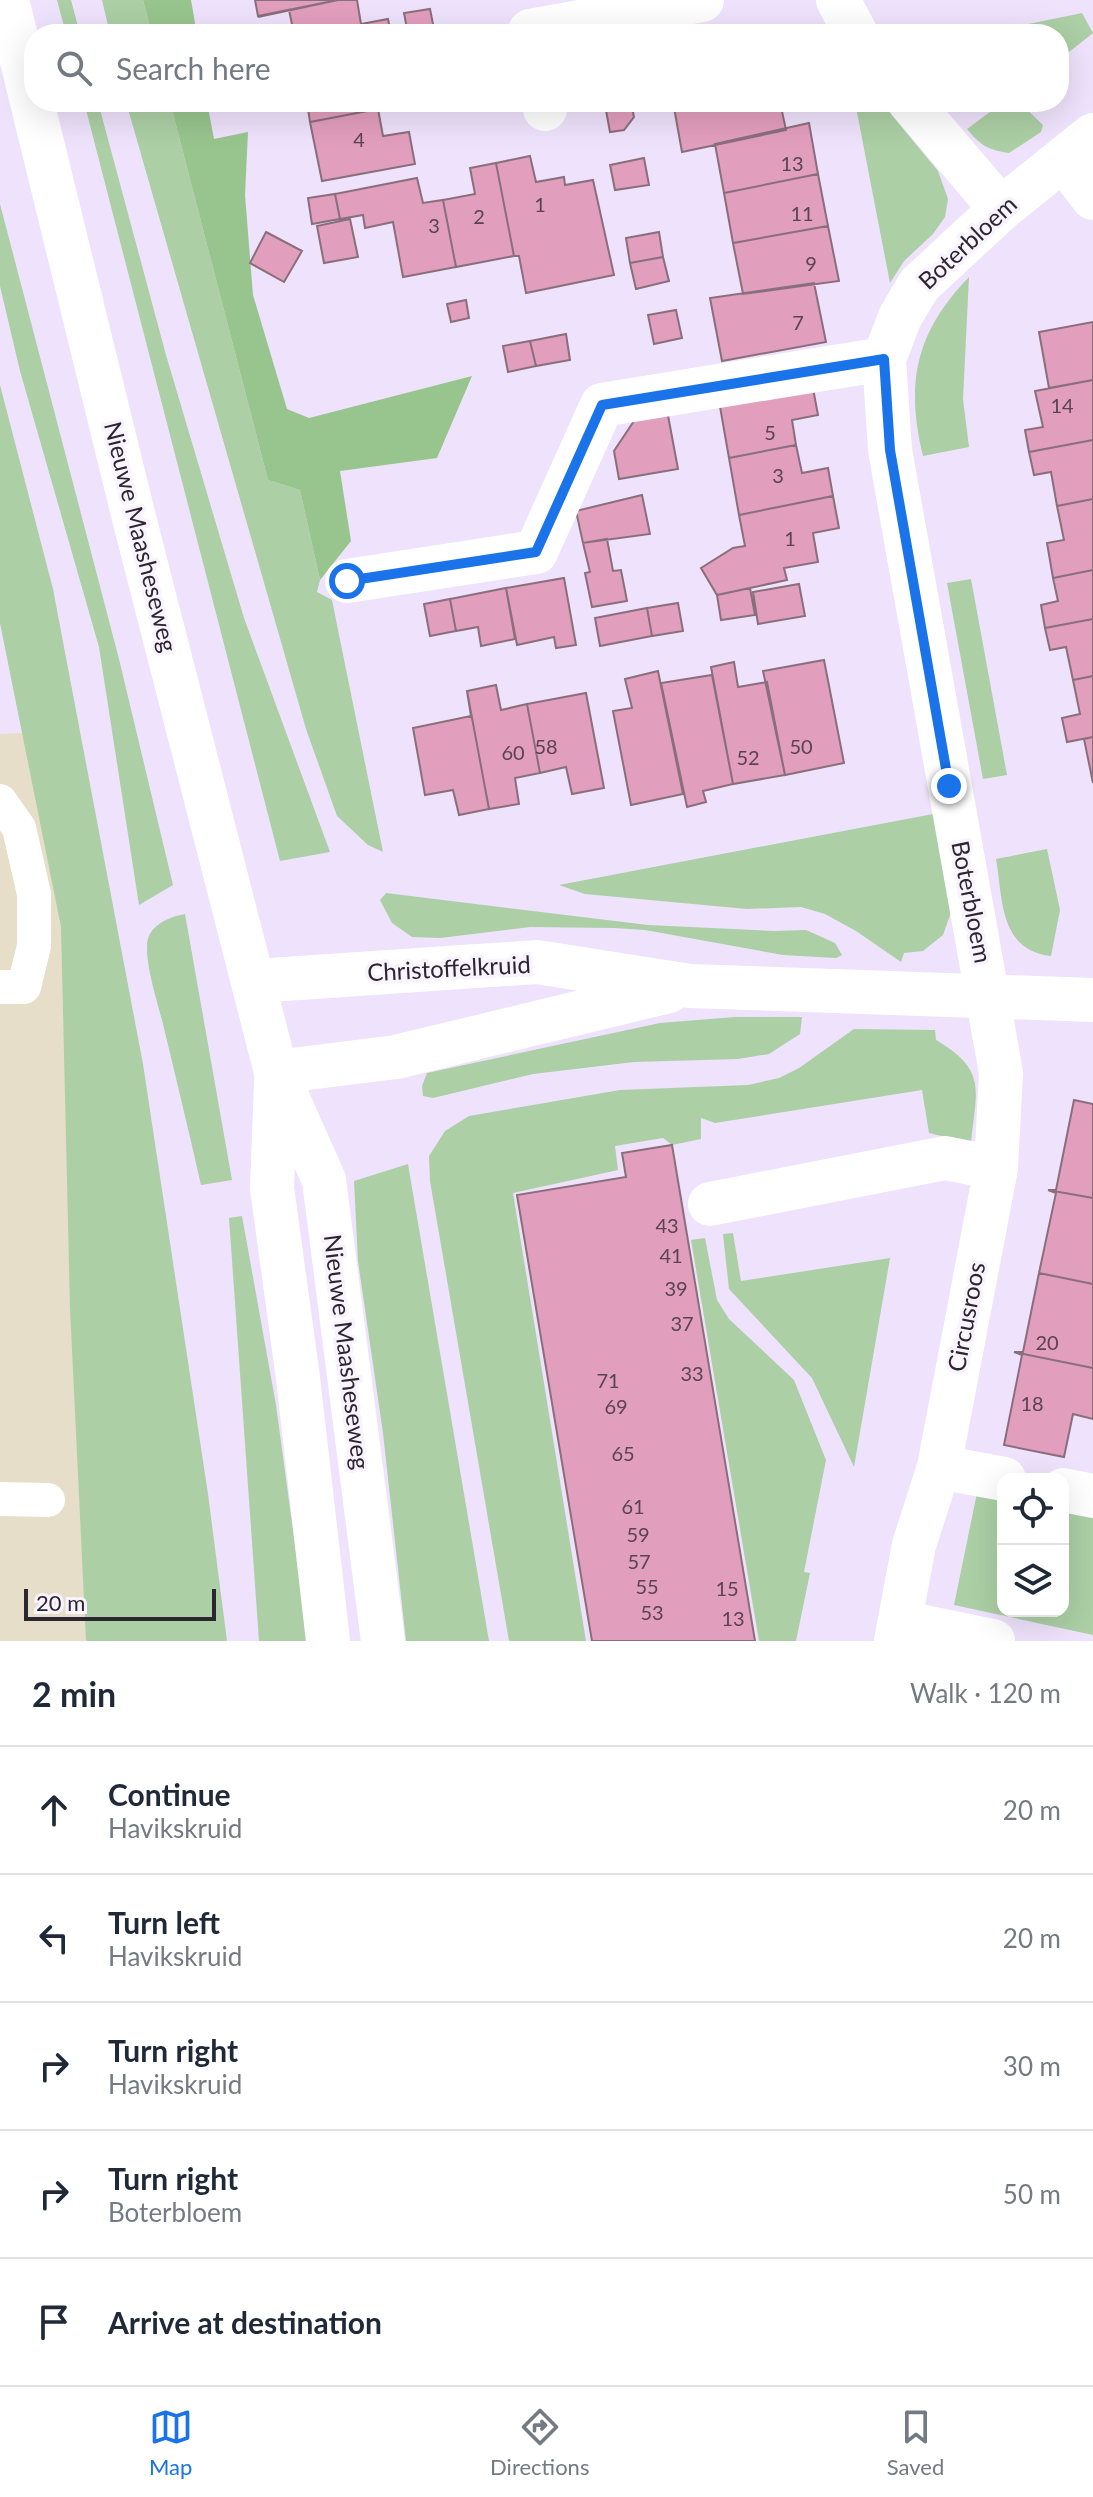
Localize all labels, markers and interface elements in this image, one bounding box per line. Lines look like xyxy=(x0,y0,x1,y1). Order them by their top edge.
search box xyxy=(24,24,1069,112)
icon: search xyxy=(52,46,96,90)
text: Search here xyxy=(116,50,271,86)
house number: 4 xyxy=(353,127,365,151)
house number: 13 xyxy=(780,151,804,175)
street label: Boterbloem xyxy=(912,189,1022,295)
house number: 1 xyxy=(534,192,546,216)
house number: 11 xyxy=(790,201,814,225)
house number: 2 xyxy=(473,204,485,228)
house number: 3 xyxy=(428,213,440,237)
house number: 9 xyxy=(805,251,817,275)
house number: 7 xyxy=(792,310,804,334)
house number: 14 xyxy=(1050,393,1074,417)
street label: Nieuwe Maasheseweg xyxy=(99,418,184,655)
house number: 5 xyxy=(764,420,776,444)
house number: 3 xyxy=(772,463,784,487)
house number: 1 xyxy=(784,526,796,550)
route start xyxy=(329,563,365,599)
house number: 58 xyxy=(534,734,558,758)
house number: 50 xyxy=(789,734,813,758)
house number: 60 xyxy=(501,740,525,764)
house number: 52 xyxy=(736,745,760,769)
route end xyxy=(931,768,967,804)
street label: Boterbloem xyxy=(946,838,999,965)
street label: Christoffelkruid xyxy=(366,949,531,986)
house number: 43 xyxy=(655,1213,679,1237)
street label: Nieuwe Maasheseweg xyxy=(319,1233,376,1471)
house number: 41 xyxy=(659,1243,683,1267)
street label: Circusroos xyxy=(941,1259,990,1374)
house number: 39 xyxy=(664,1276,688,1300)
house number: 37 xyxy=(670,1311,694,1335)
house number: 20 xyxy=(1035,1330,1059,1354)
house number: 33 xyxy=(680,1361,704,1385)
house number: 71 xyxy=(596,1368,620,1392)
house number: 18 xyxy=(1020,1391,1044,1415)
house number: 69 xyxy=(604,1394,628,1418)
house number: 65 xyxy=(611,1441,635,1465)
map controls xyxy=(997,1473,1069,1617)
button: locate xyxy=(997,1473,1069,1545)
house number: 61 xyxy=(621,1494,645,1518)
house number: 59 xyxy=(626,1522,650,1546)
button: layers xyxy=(997,1545,1069,1617)
house number: 57 xyxy=(627,1549,651,1573)
house number: 55 xyxy=(635,1574,659,1598)
house number: 15 xyxy=(715,1576,739,1600)
scale bar xyxy=(24,1585,216,1621)
text: 20 m xyxy=(36,1589,85,1616)
house number: 53 xyxy=(640,1600,664,1624)
house number: 13 xyxy=(721,1606,745,1630)
text: 2 min xyxy=(32,1673,116,1714)
text: Walk · 120 m xyxy=(910,1677,1061,1709)
text: Continue xyxy=(108,1776,231,1812)
icon: ahead xyxy=(32,1788,76,1832)
text: 20 m xyxy=(1003,1794,1061,1826)
text: Havikskruid xyxy=(108,1812,242,1844)
text: Turn left xyxy=(108,1904,220,1940)
icon: left xyxy=(32,1916,76,1960)
text: 20 m xyxy=(1003,1922,1061,1954)
text: Havikskruid xyxy=(108,1940,242,1972)
text: Turn right xyxy=(108,2032,238,2068)
icon: right xyxy=(32,2044,76,2088)
text: 30 m xyxy=(1003,2050,1061,2082)
text: Havikskruid xyxy=(108,2068,242,2100)
text: Turn right xyxy=(108,2160,238,2196)
icon: right xyxy=(32,2172,76,2216)
text: 50 m xyxy=(1003,2178,1061,2210)
text: Boterbloem xyxy=(108,2196,242,2228)
icon: arrive xyxy=(32,2300,76,2344)
text: Arrive at destination xyxy=(108,2304,382,2340)
tab: Map xyxy=(149,2405,193,2480)
tab: Directions xyxy=(490,2405,589,2480)
tab: Saved xyxy=(887,2405,944,2480)

